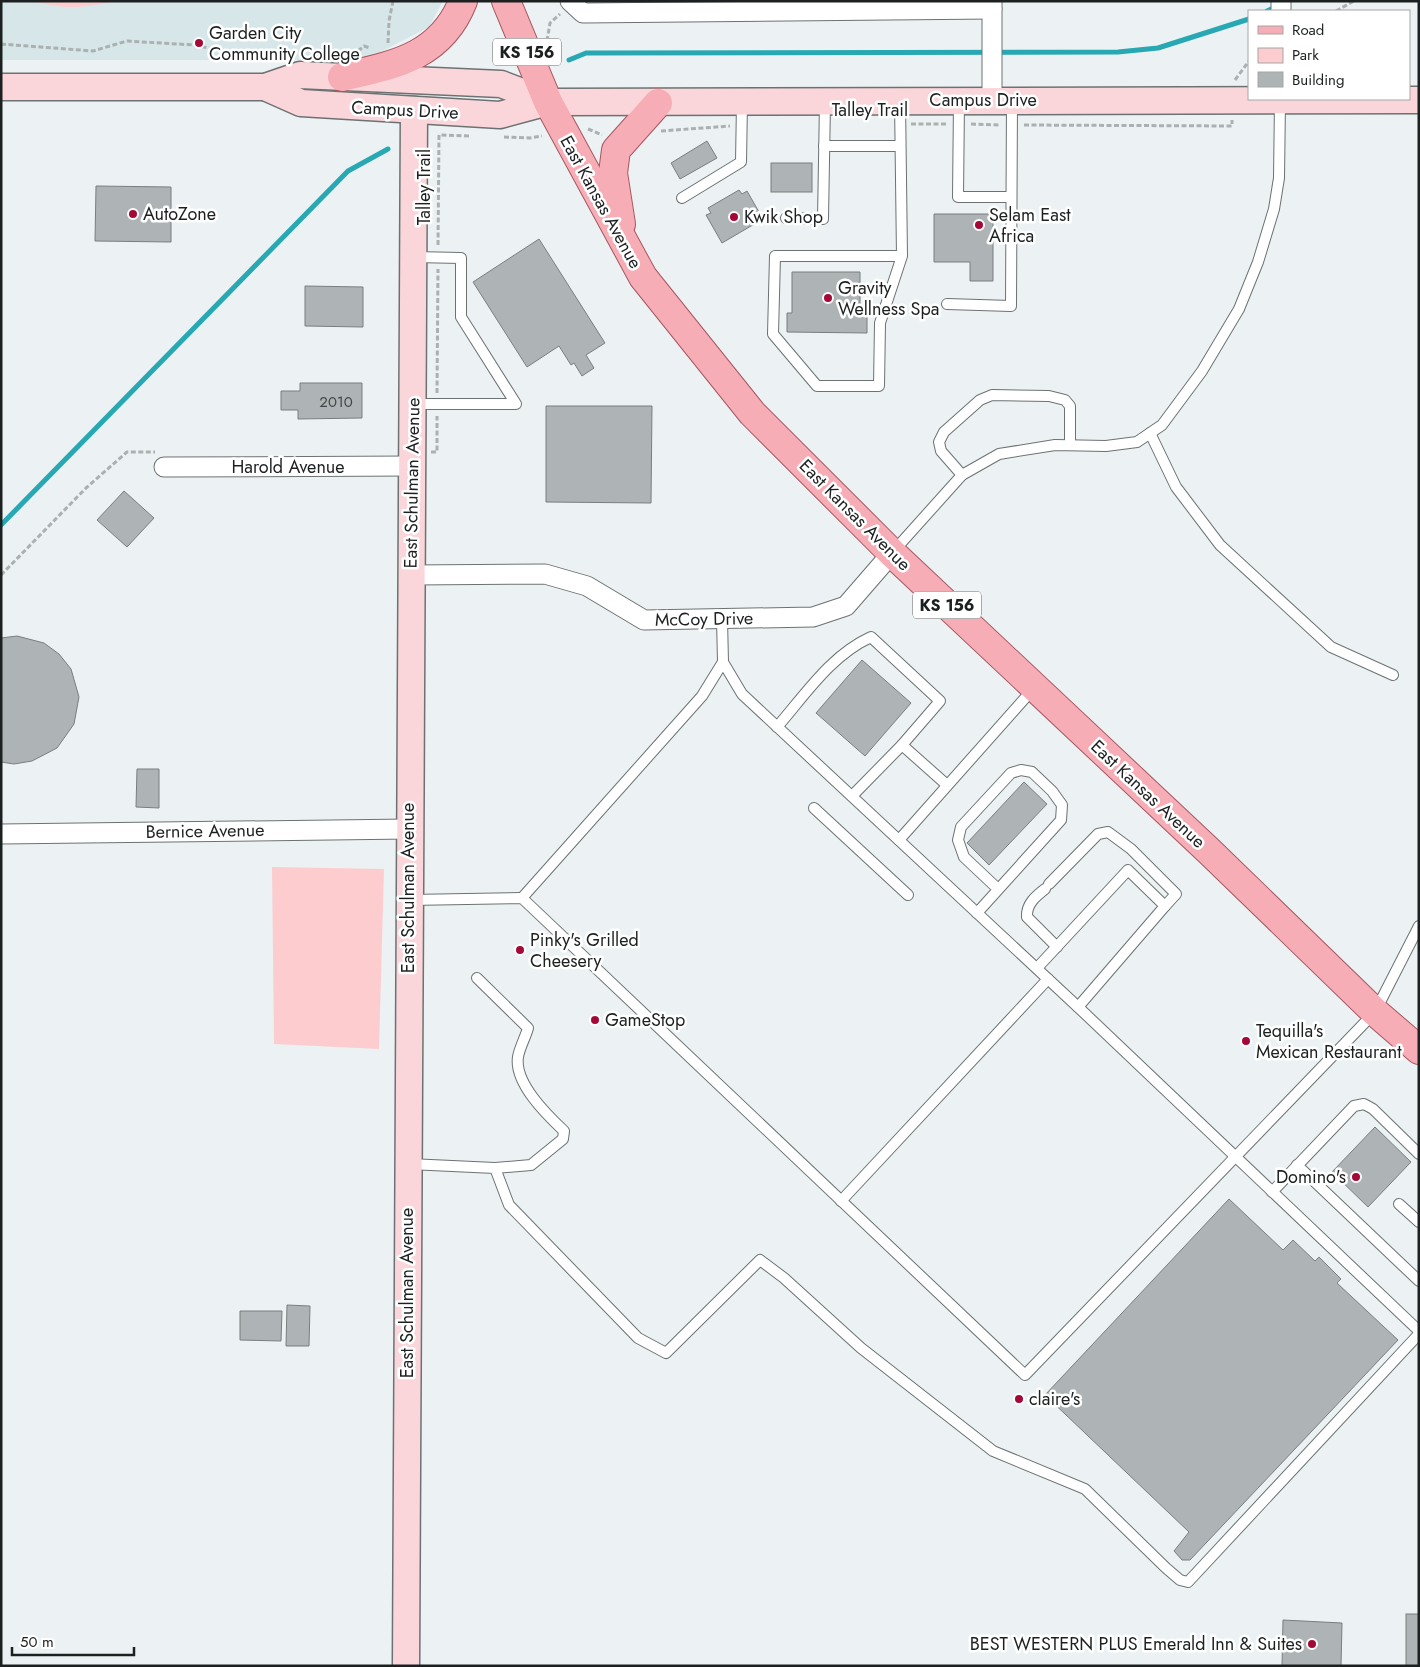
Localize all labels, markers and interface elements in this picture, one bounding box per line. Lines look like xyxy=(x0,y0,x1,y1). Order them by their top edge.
legend xyxy=(1248,10,1410,100)
text: Road xyxy=(1292,19,1324,41)
place label: Garden City Community College xyxy=(209,20,360,67)
marker: Garden City Community College xyxy=(193,37,205,49)
road number: KS 156 xyxy=(493,38,561,66)
text: Park xyxy=(1292,44,1319,66)
text: Building xyxy=(1292,69,1344,91)
street label: Campus Drive xyxy=(929,87,1037,113)
street label: Campus Drive xyxy=(351,94,459,126)
street label: Talley Trail xyxy=(832,97,908,123)
street label: East Kansas Avenue xyxy=(554,131,648,273)
street label: Talley Trail xyxy=(411,149,437,225)
place label: AutoZone xyxy=(143,201,216,227)
place label: Selam East Africa xyxy=(989,202,1071,249)
place label: Kwik Shop xyxy=(744,204,823,230)
marker: AutoZone xyxy=(127,208,139,220)
marker: Kwik Shop xyxy=(728,211,740,223)
marker: Selam East Africa xyxy=(973,219,985,231)
place label: Gravity Wellness Spa xyxy=(838,275,939,322)
marker: Gravity Wellness Spa xyxy=(822,292,834,304)
house number: 2010 xyxy=(319,391,353,413)
street label: East Schulman Avenue xyxy=(398,397,426,569)
street label: East Kansas Avenue xyxy=(793,453,917,577)
street label: Harold Avenue xyxy=(231,454,345,480)
road number: KS 156 xyxy=(913,592,981,618)
street label: McCoy Drive xyxy=(655,605,753,633)
street label: East Kansas Avenue xyxy=(1085,734,1211,854)
street label: East Schulman Avenue xyxy=(395,803,421,973)
street label: Bernice Avenue xyxy=(145,817,265,845)
place label: Pinky's Grilled Cheesery xyxy=(530,927,639,974)
marker: Pinky's Grilled Cheesery xyxy=(514,944,526,956)
place label: GameStop xyxy=(605,1007,685,1033)
marker: GameStop xyxy=(589,1014,601,1026)
place label: Tequilla's Mexican Restaurant xyxy=(1256,1018,1402,1065)
marker: Tequilla's Mexican Restaurant xyxy=(1240,1035,1252,1047)
place label: Domino's xyxy=(1276,1164,1346,1190)
marker: Domino's xyxy=(1350,1171,1362,1183)
street label: East Schulman Avenue xyxy=(394,1208,420,1378)
place label: claire's xyxy=(1029,1386,1080,1412)
marker: claire's xyxy=(1013,1393,1025,1405)
scale bar xyxy=(12,1624,135,1656)
text: 50 m xyxy=(20,1631,54,1653)
place label: BEST WESTERN PLUS Emerald Inn & Suites xyxy=(970,1631,1302,1657)
marker: BEST WESTERN PLUS Emerald Inn & Suites xyxy=(1306,1638,1318,1650)

